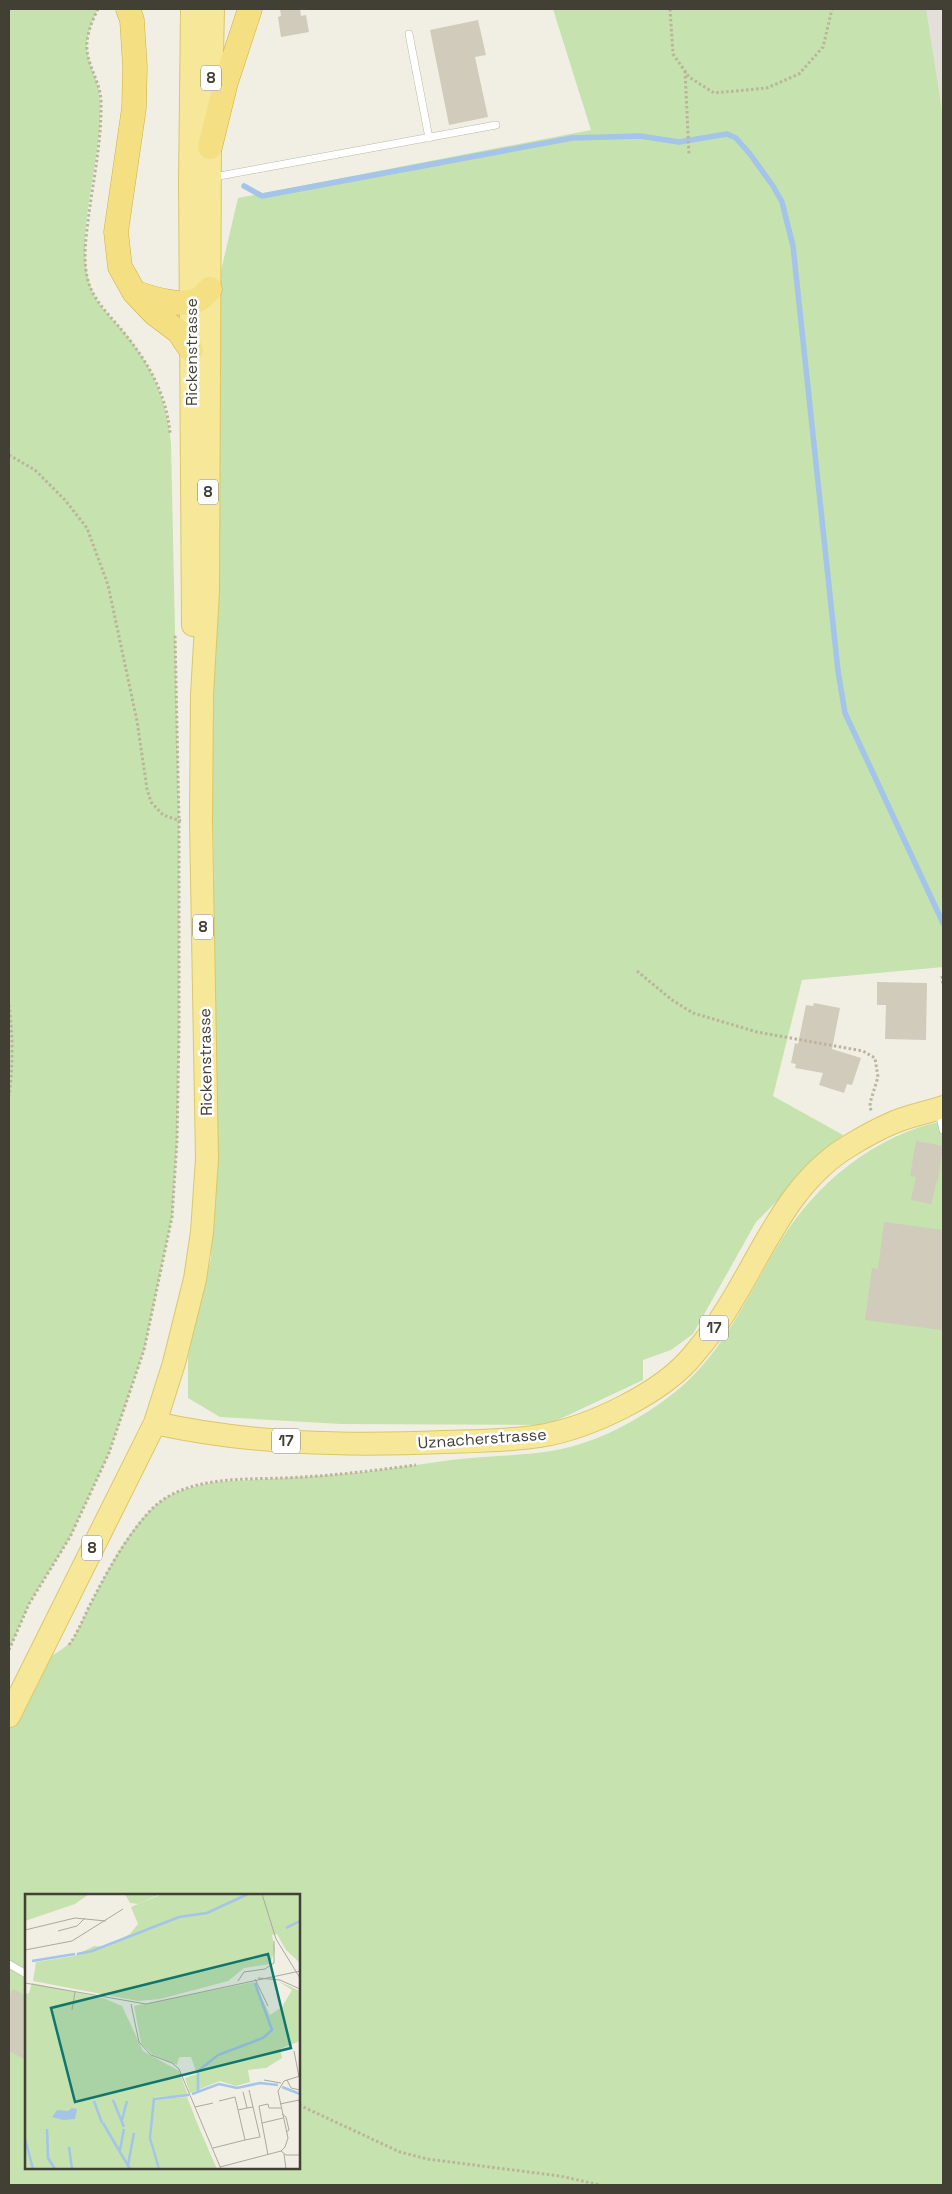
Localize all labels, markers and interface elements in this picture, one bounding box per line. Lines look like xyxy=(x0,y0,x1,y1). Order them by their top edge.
road number: 8 xyxy=(201,66,221,90)
street label: Rickenstrasse xyxy=(181,298,202,406)
road number: 8 xyxy=(198,480,218,504)
road number: 8 xyxy=(193,914,213,940)
street label: Rickenstrasse xyxy=(194,1008,217,1116)
road number: 17 xyxy=(700,1316,728,1340)
street label: Uznacherstrasse xyxy=(417,1424,547,1453)
road number: 17 xyxy=(272,1428,300,1454)
road number: 8 xyxy=(82,1536,102,1560)
inset map xyxy=(25,1894,300,2169)

